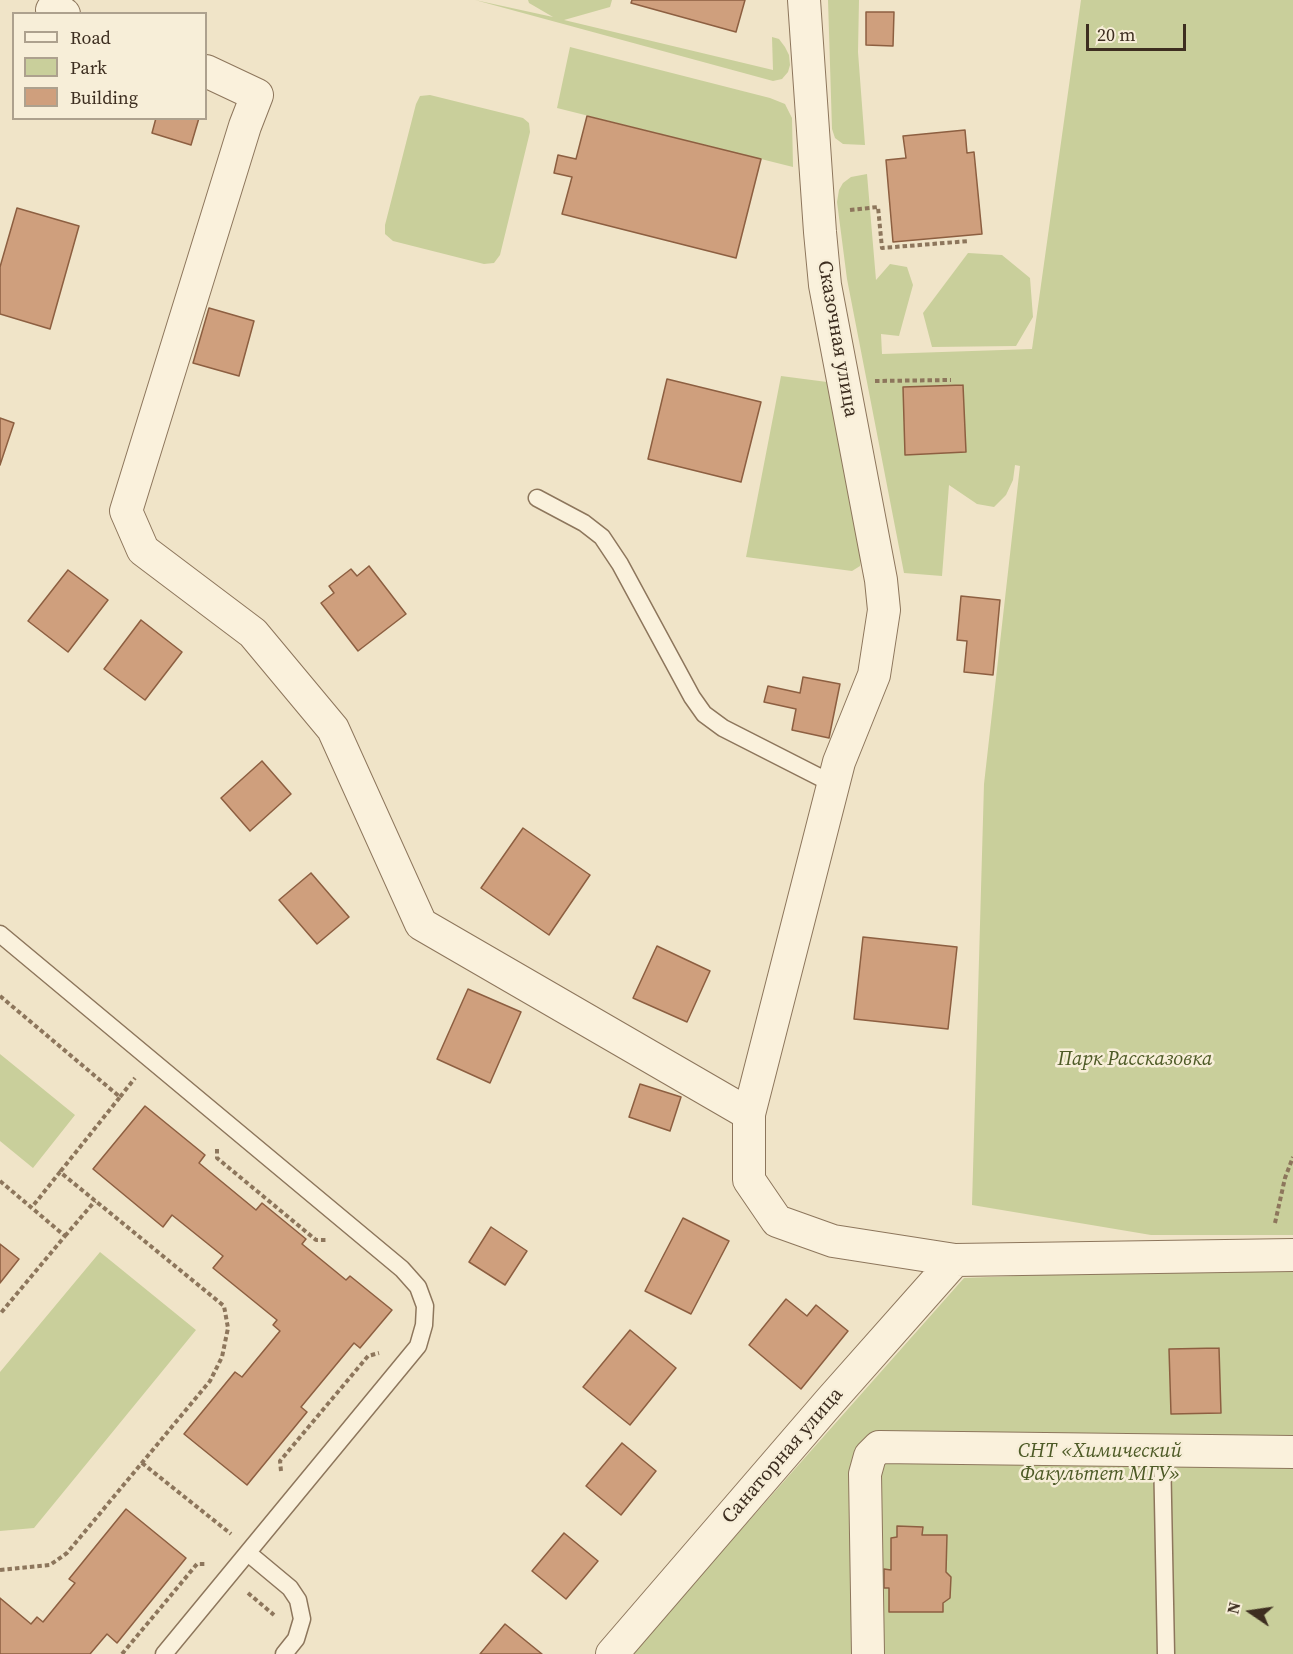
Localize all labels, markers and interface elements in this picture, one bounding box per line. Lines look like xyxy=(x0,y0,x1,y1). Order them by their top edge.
legend xyxy=(12,12,207,120)
scale bar xyxy=(1089,12,1190,50)
text: 20 m xyxy=(1097,22,1135,47)
text: Road xyxy=(70,25,111,50)
text: Park xyxy=(70,55,107,80)
text: Building xyxy=(70,85,138,110)
street label: Сказочная улица xyxy=(811,259,863,419)
park label: Парк Рассказовка xyxy=(1058,1048,1212,1072)
street label: Санаторная улица xyxy=(717,1383,849,1529)
park label: СНТ «Химический Факультет МГУ» xyxy=(1018,1440,1182,1487)
north arrow xyxy=(1221,1582,1281,1642)
text: N xyxy=(1221,1600,1245,1616)

